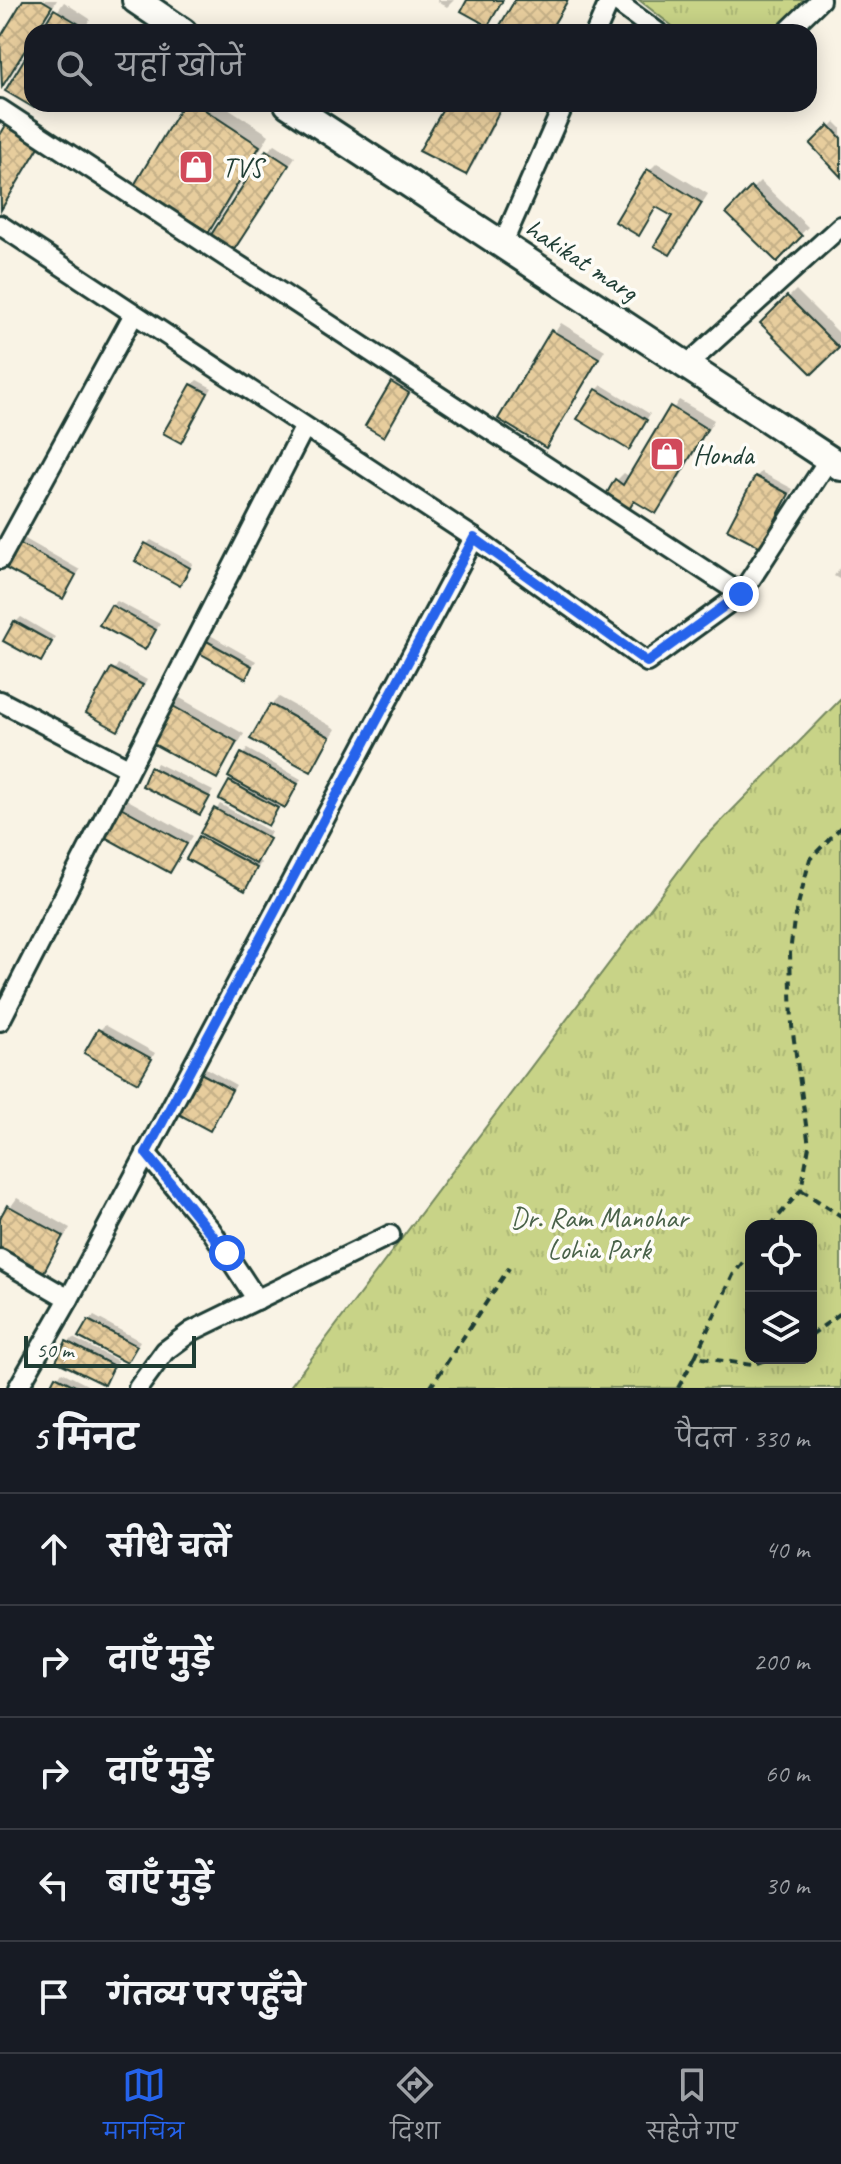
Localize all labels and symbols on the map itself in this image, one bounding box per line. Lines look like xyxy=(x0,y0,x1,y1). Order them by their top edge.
shop icon: TVS xyxy=(177,148,215,186)
place label: TVS xyxy=(222,150,267,185)
street label: hakikat marg xyxy=(519,210,646,309)
shop icon: Honda xyxy=(648,435,686,473)
place label: Honda xyxy=(693,437,755,472)
route end xyxy=(723,576,759,612)
park label: Dr. Ram Manohar Lohia Park xyxy=(510,1200,691,1267)
route start xyxy=(209,1235,245,1271)
scale bar xyxy=(24,1332,196,1368)

